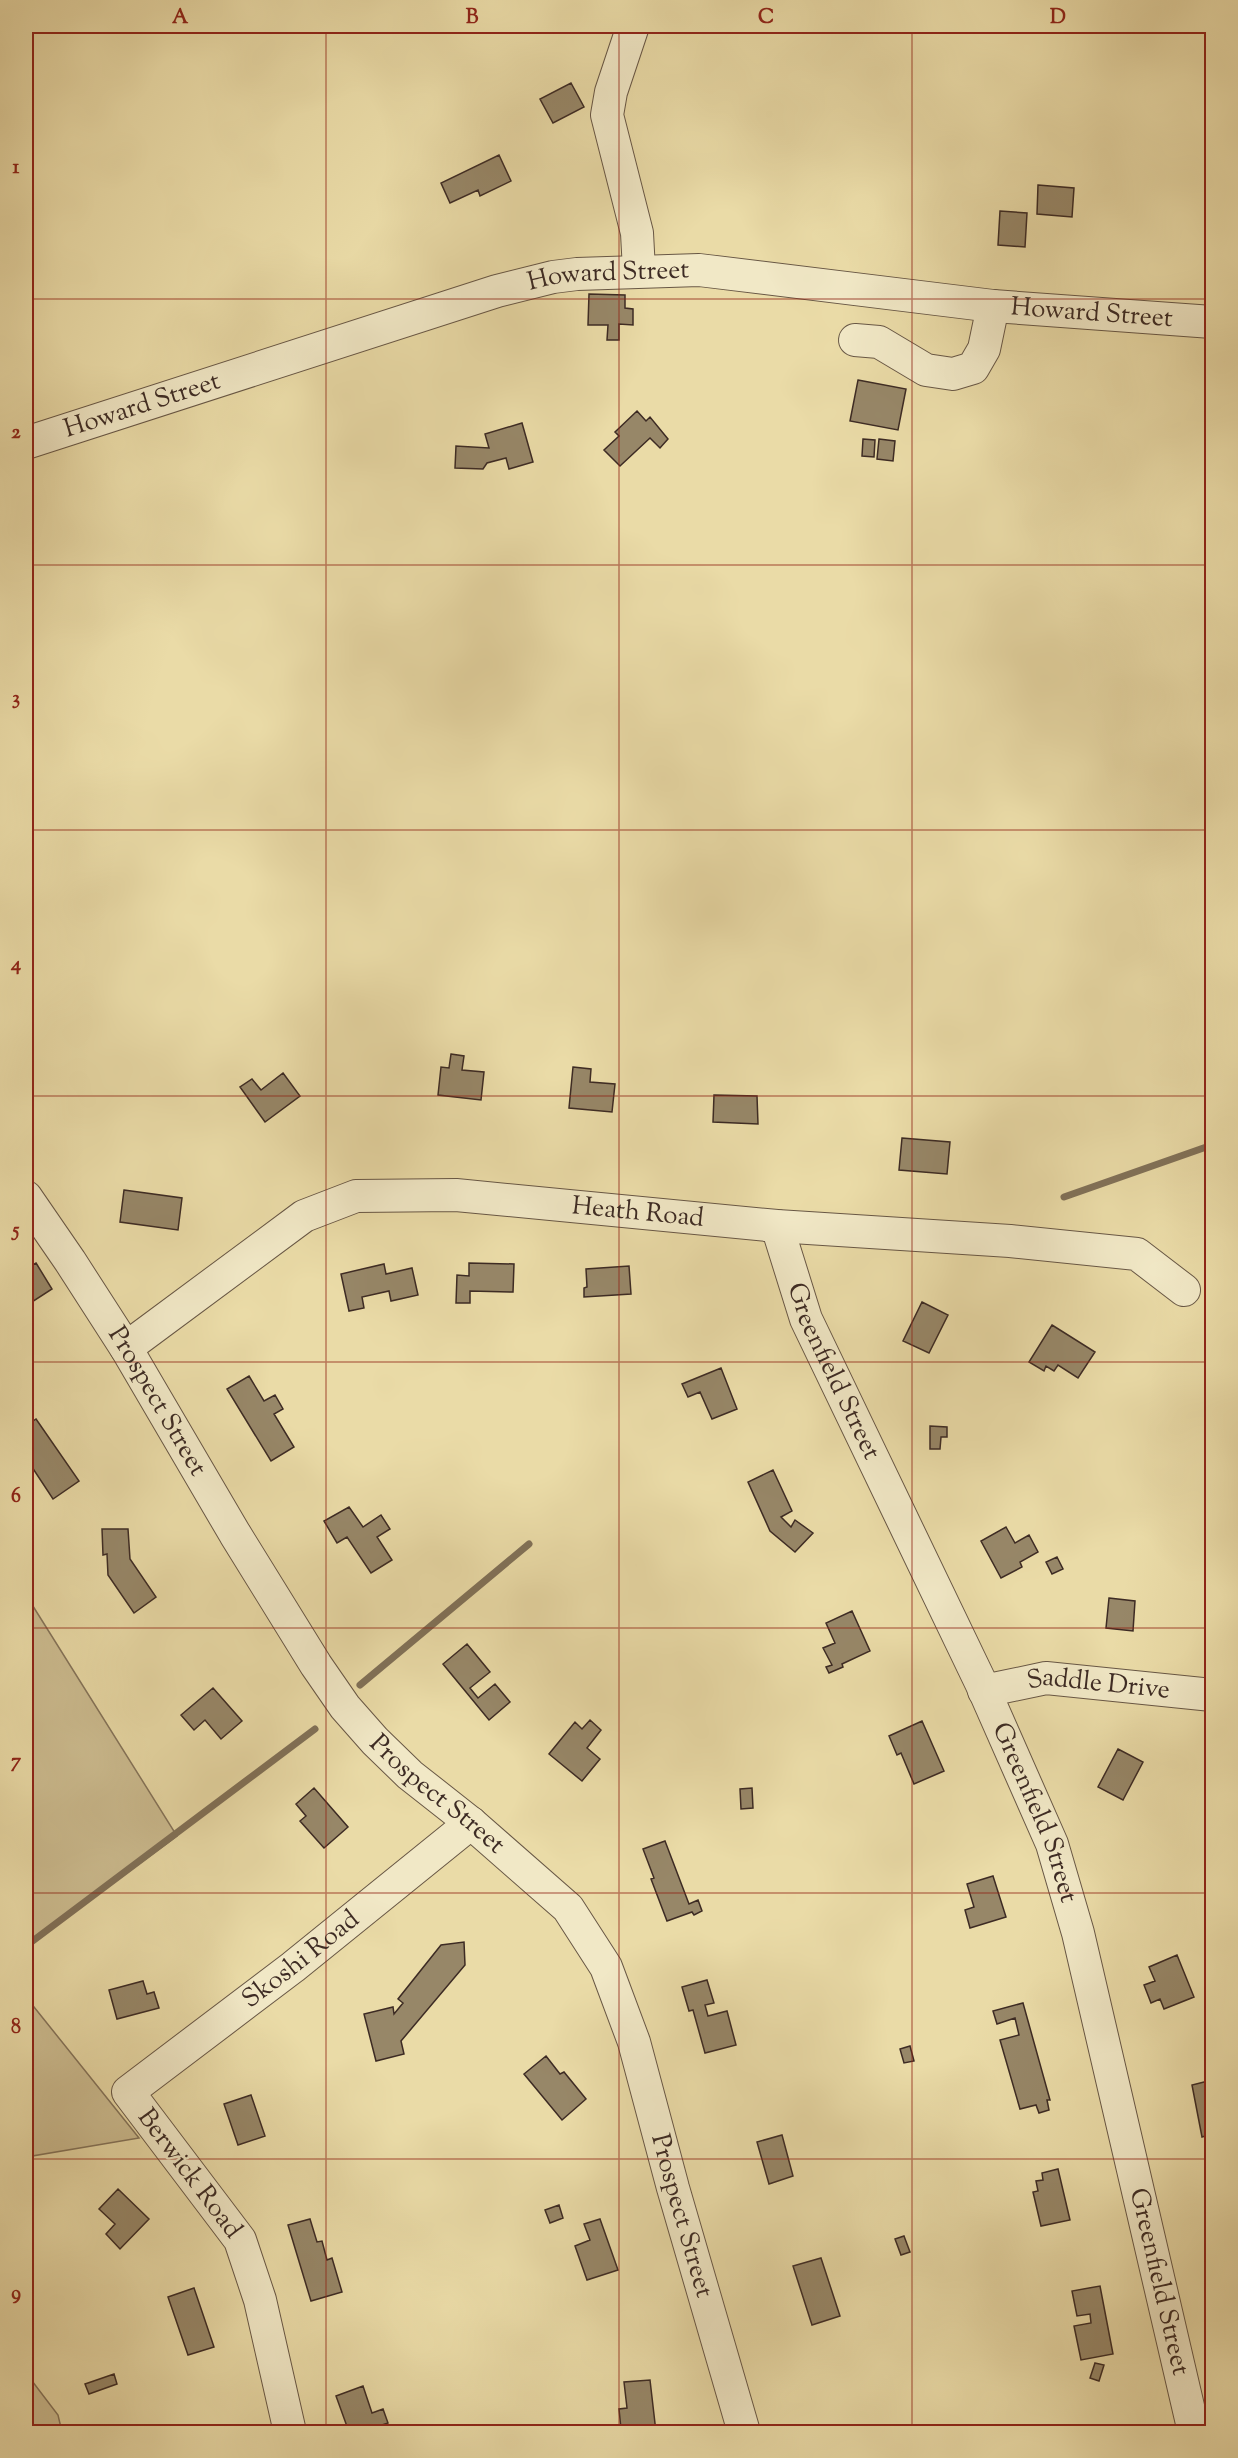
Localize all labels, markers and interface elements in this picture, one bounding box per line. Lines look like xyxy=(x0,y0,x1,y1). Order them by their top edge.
text: A xyxy=(172,4,189,33)
text: B xyxy=(466,4,479,33)
text: C xyxy=(758,4,774,33)
text: D xyxy=(1050,4,1066,33)
text: 1 xyxy=(13,154,20,183)
street label: Howard Street xyxy=(523,252,690,301)
street label: Howard Street xyxy=(1009,289,1174,338)
street label: Howard Street xyxy=(59,363,225,448)
text: 2 xyxy=(11,419,21,448)
text: 3 xyxy=(12,685,20,714)
text: 4 xyxy=(10,951,21,980)
street label: Heath Road xyxy=(570,1188,706,1237)
text: 5 xyxy=(11,1217,20,1246)
street label: Greenfield Street xyxy=(777,1278,890,1466)
street label: Prospect Street xyxy=(98,1319,216,1483)
text: 6 xyxy=(11,1483,21,1512)
street label: Saddle Drive xyxy=(1023,1659,1172,1709)
street label: Greenfield Street xyxy=(982,1717,1087,1907)
street label: Prospect Street xyxy=(360,1726,513,1863)
text: 7 xyxy=(11,1748,22,1777)
street label: Skoshi Road xyxy=(234,1901,368,2018)
text: 8 xyxy=(11,2014,21,2043)
street label: Berwick Road xyxy=(128,2101,251,2247)
street label: Prospect Street xyxy=(641,2130,722,2302)
street label: Greenfield Street xyxy=(1119,2184,1199,2379)
text: 9 xyxy=(11,2280,21,2309)

